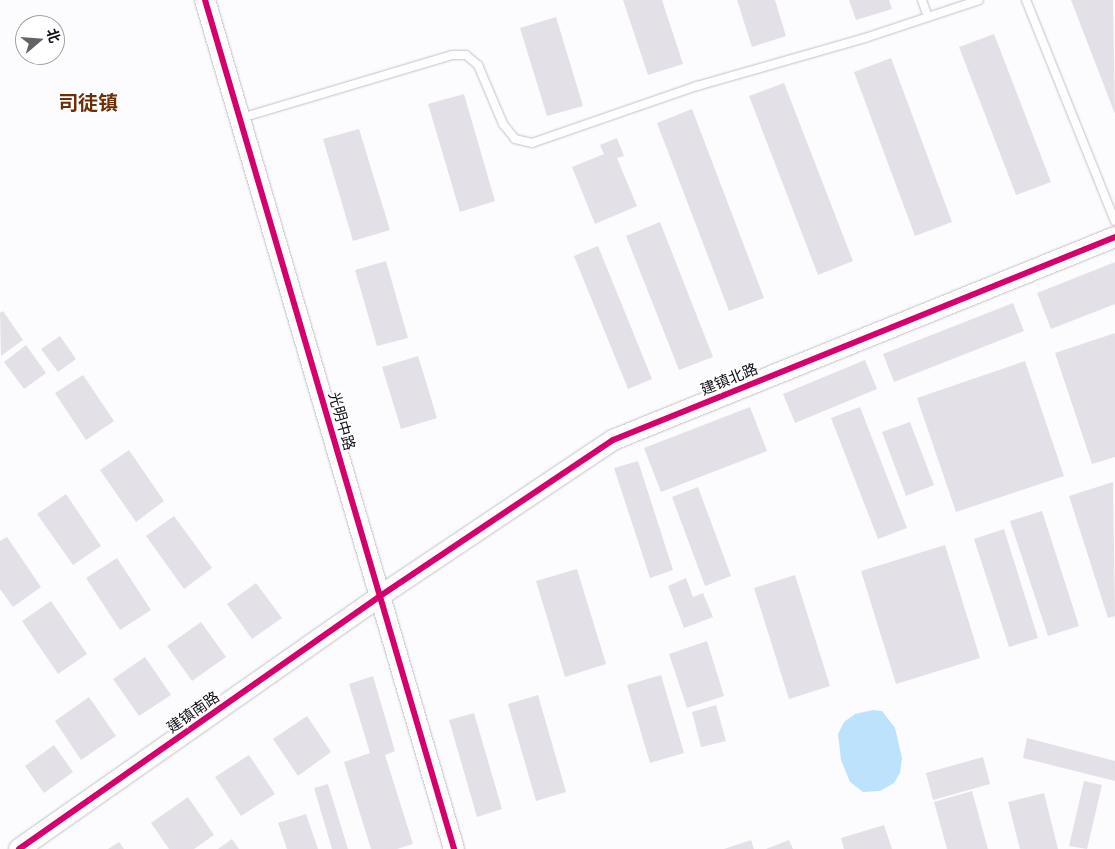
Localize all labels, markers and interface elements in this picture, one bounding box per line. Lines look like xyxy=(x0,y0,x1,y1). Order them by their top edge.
north arrow xyxy=(15,15,65,65)
text: 北 xyxy=(42,26,65,45)
district label: 司徒镇 xyxy=(58,91,118,115)
street label: 建镇北路 xyxy=(698,359,760,399)
street label: 光明中路 xyxy=(325,390,359,452)
street label: 建镇南路 xyxy=(163,687,223,737)

